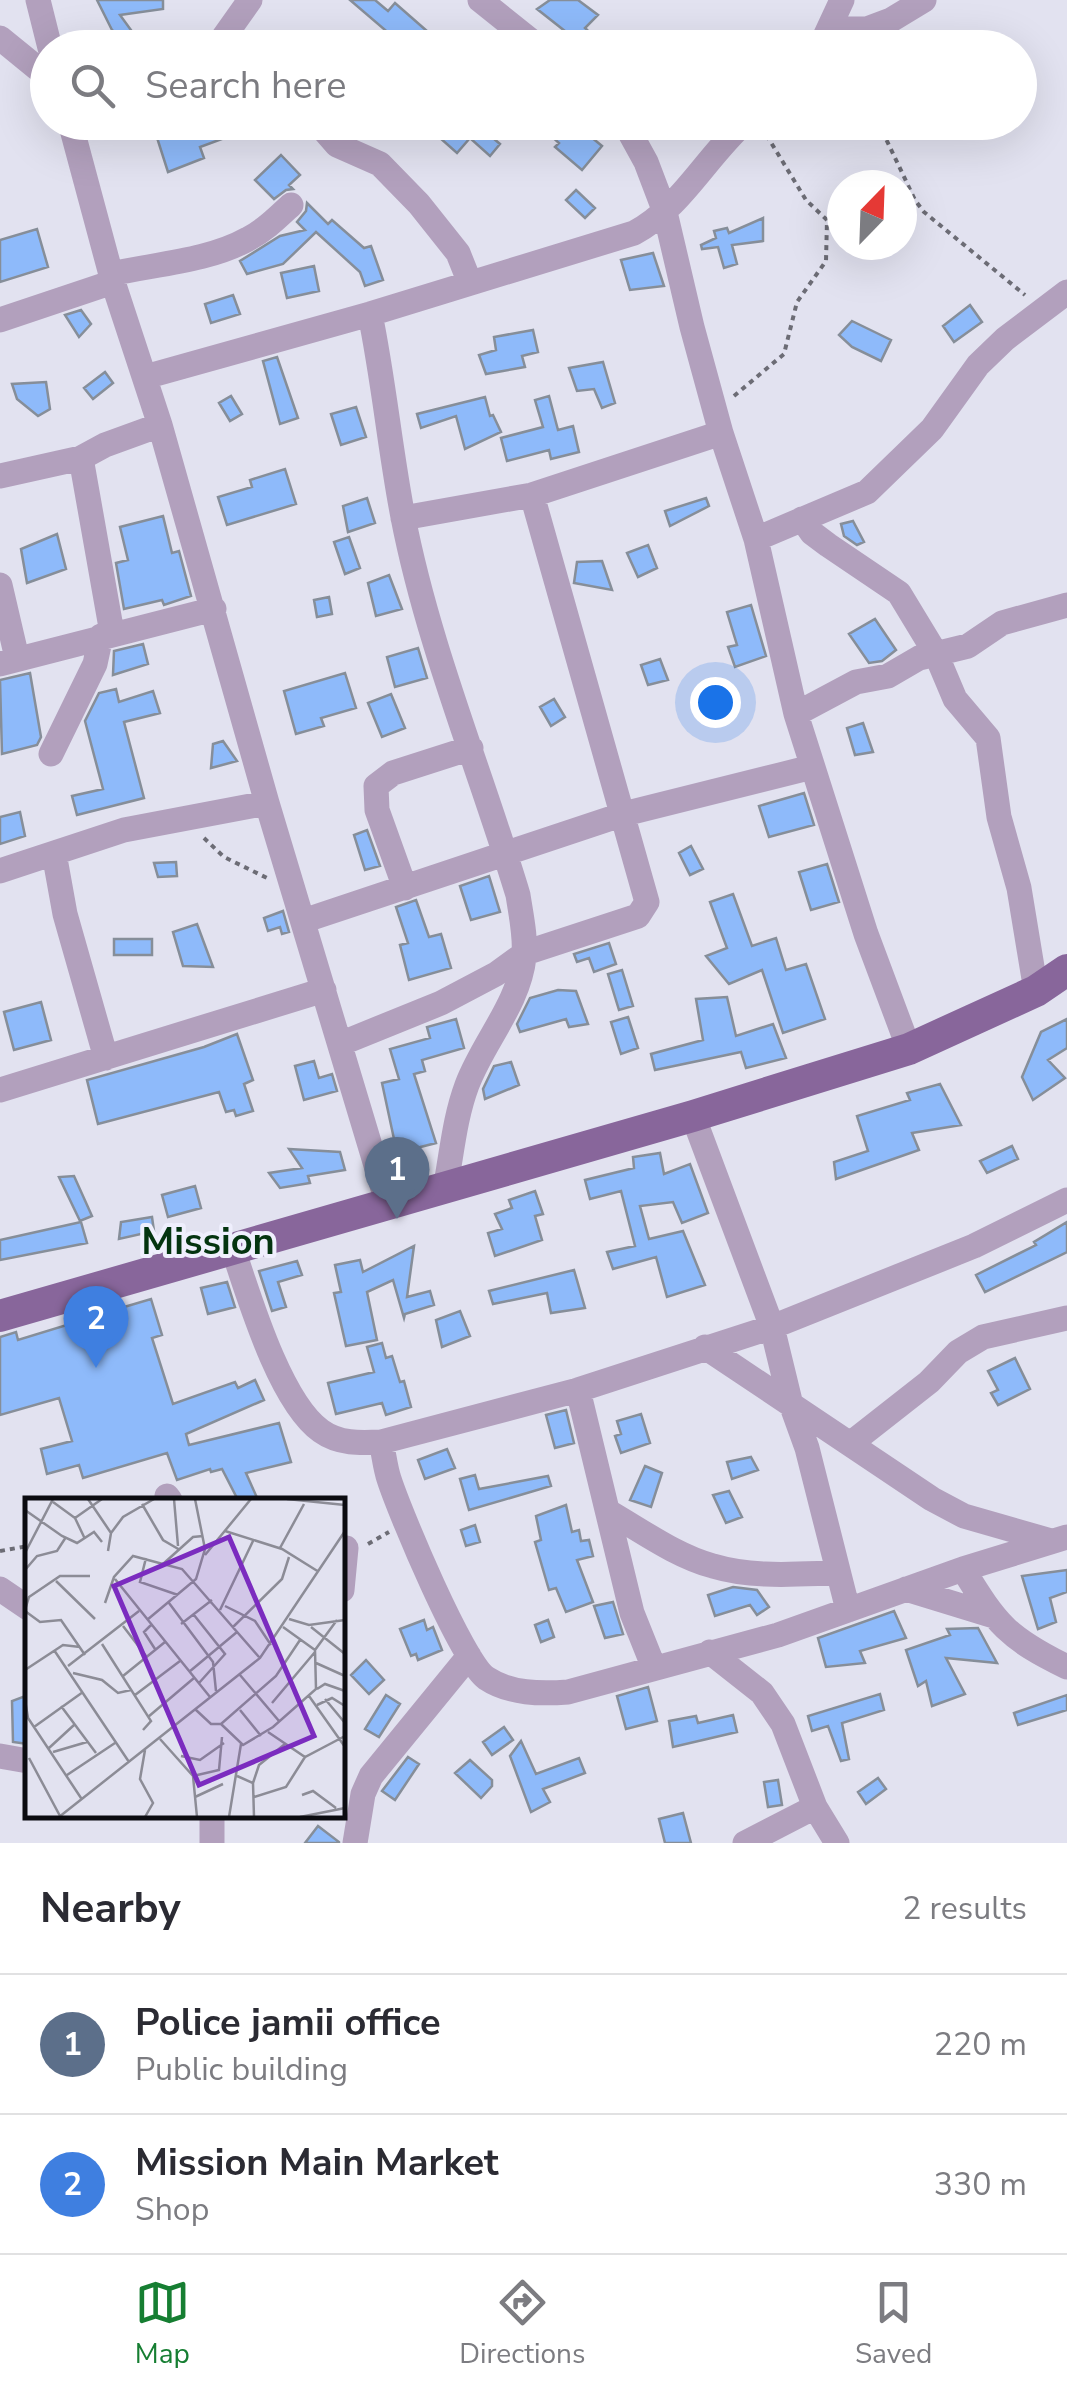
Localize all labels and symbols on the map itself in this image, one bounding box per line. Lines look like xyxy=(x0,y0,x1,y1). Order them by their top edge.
north arrow xyxy=(827,170,917,260)
your location xyxy=(690,677,741,728)
pin: 1 xyxy=(364,1136,430,1219)
district label: Mission xyxy=(141,1216,275,1267)
pin: 2 xyxy=(64,1286,128,1368)
inset map xyxy=(25,1498,345,1818)

